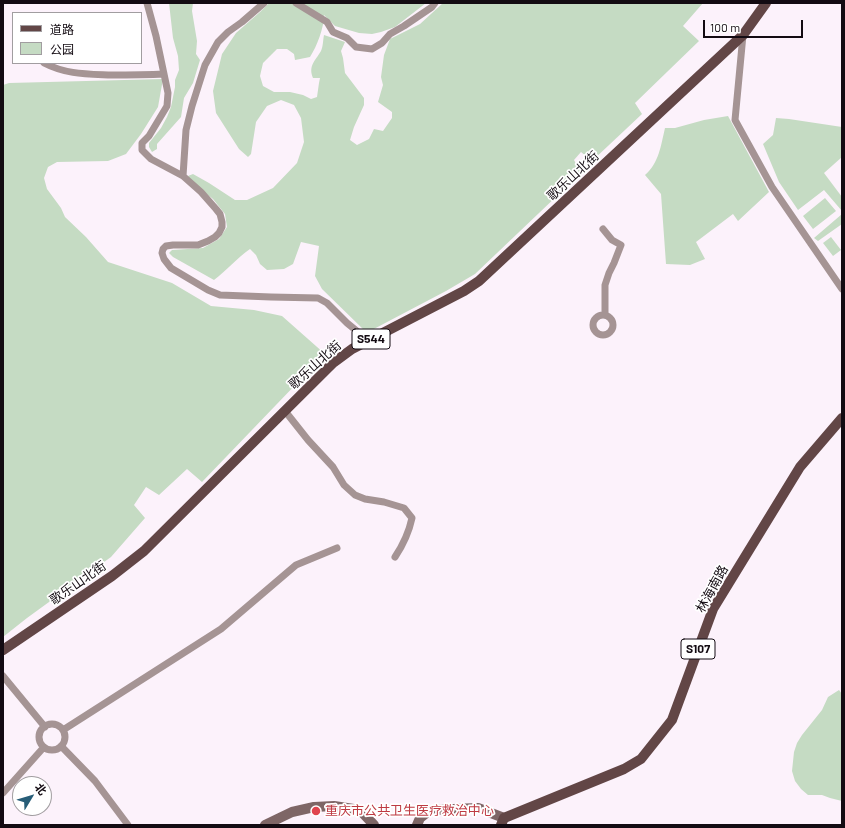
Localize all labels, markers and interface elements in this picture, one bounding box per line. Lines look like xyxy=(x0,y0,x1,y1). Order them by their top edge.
legend xyxy=(12,12,142,64)
scale bar xyxy=(705,12,805,38)
text: 100 m xyxy=(710,20,740,34)
text: 道路 xyxy=(50,22,74,36)
text: 公园 xyxy=(50,42,74,56)
street label: 歌乐山北街 xyxy=(544,148,602,204)
road number: S544 xyxy=(352,329,390,349)
street label: 歌乐山北街 xyxy=(286,337,344,393)
street label: 歌乐山北街 xyxy=(47,558,109,608)
street label: 林海南路 xyxy=(693,562,731,616)
road number: S107 xyxy=(681,639,715,659)
north arrow xyxy=(12,776,52,816)
text: 北 xyxy=(33,781,50,797)
place label: 重庆市公共卫生医疗救治中心 xyxy=(325,803,494,819)
marker: 重庆市公共卫生医疗救治中心 xyxy=(310,805,322,817)

